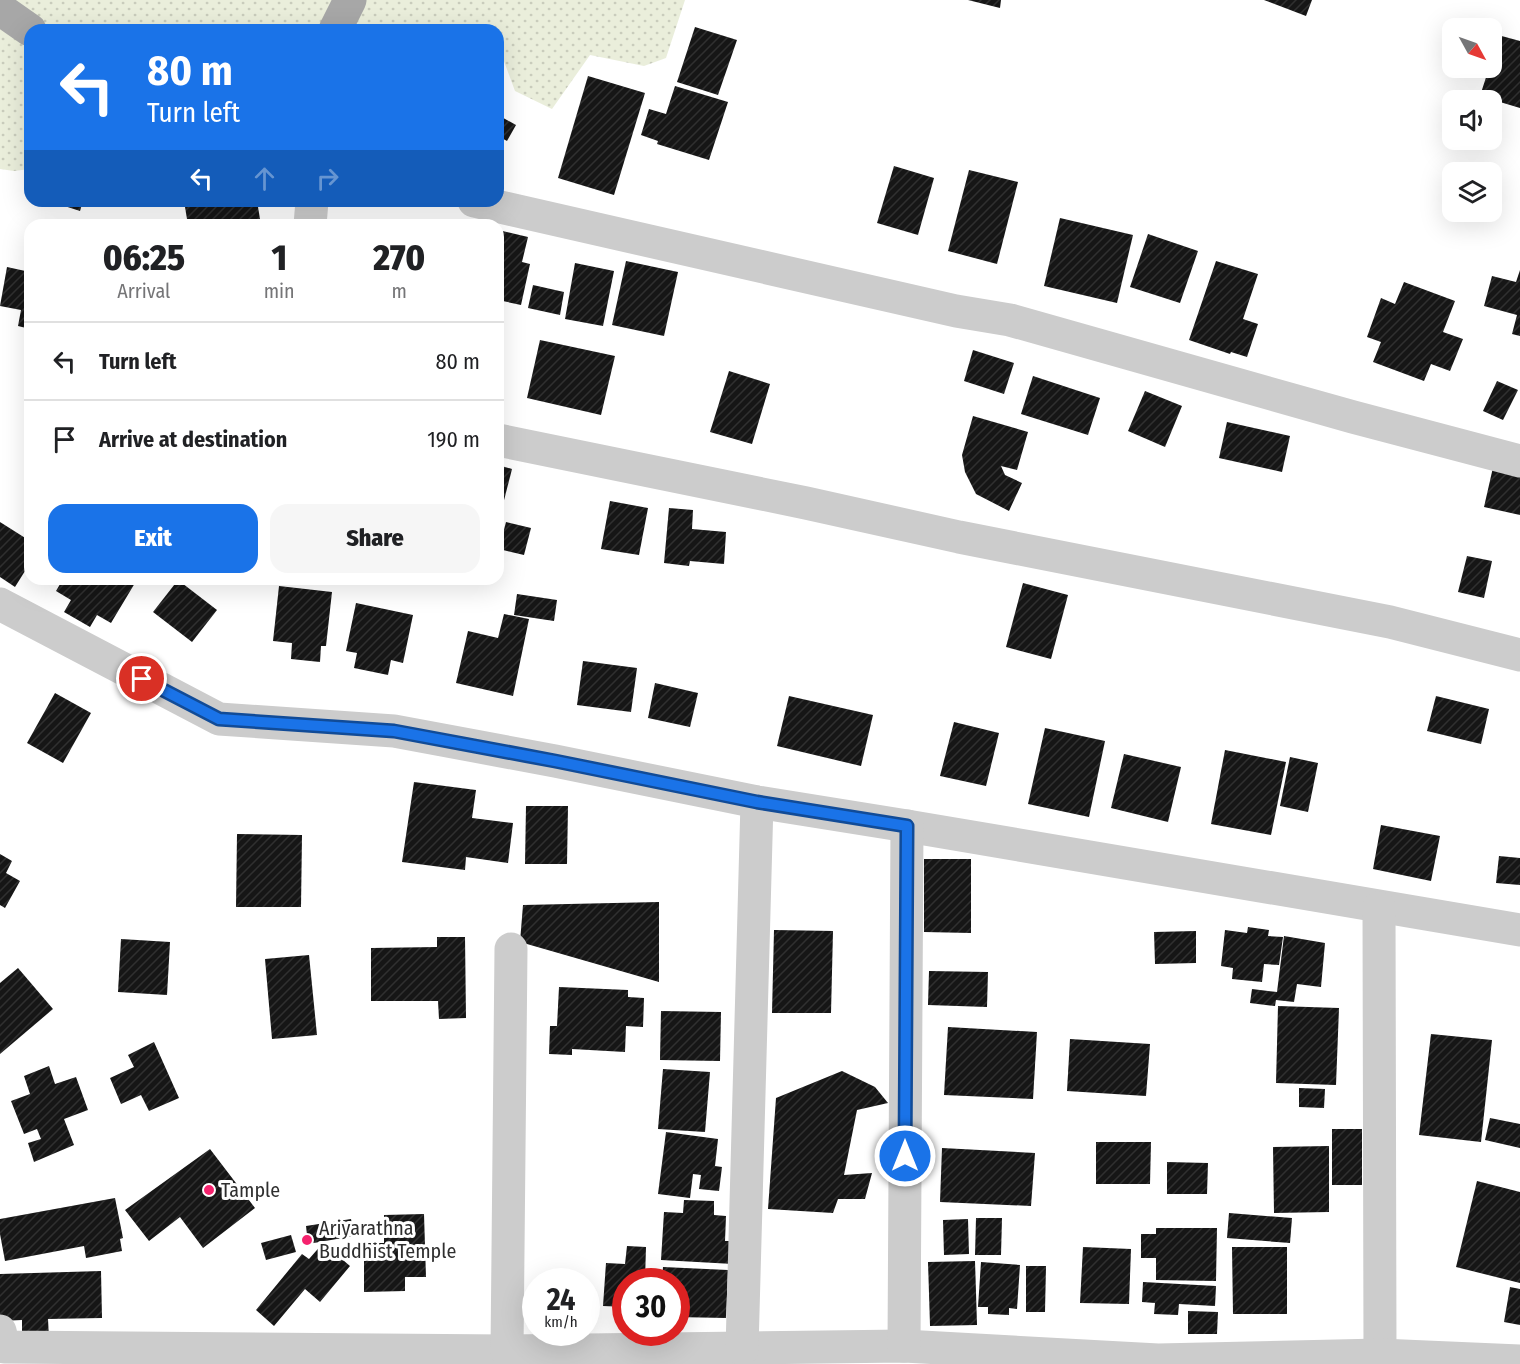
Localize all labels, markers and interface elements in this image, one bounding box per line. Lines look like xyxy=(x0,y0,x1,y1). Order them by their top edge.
north arrow xyxy=(1442,18,1502,78)
map controls xyxy=(1442,18,1502,222)
text: 80 m xyxy=(147,46,233,96)
icon: left xyxy=(48,48,126,126)
button: sound xyxy=(1442,90,1502,150)
text: Turn left xyxy=(147,97,240,129)
icon: left xyxy=(185,162,218,195)
icon: ahead xyxy=(248,162,281,195)
icon: right xyxy=(311,162,344,195)
button: layers xyxy=(1442,162,1502,222)
text: 06:25 xyxy=(103,236,185,280)
text: 1 xyxy=(271,236,287,280)
text: 270 xyxy=(373,236,425,280)
text: Arrival xyxy=(117,279,170,303)
text: min xyxy=(264,279,295,303)
text: m xyxy=(392,279,407,303)
icon: left xyxy=(48,345,81,378)
text: Turn left xyxy=(99,348,177,375)
text: 80 m xyxy=(435,348,480,375)
icon: arrive xyxy=(48,423,81,456)
text: Arrive at destination xyxy=(99,426,287,453)
text: 190 m xyxy=(427,426,480,453)
button: Exit xyxy=(48,504,258,573)
button: Share xyxy=(270,504,480,573)
pin xyxy=(116,653,167,704)
icon: arrive xyxy=(125,662,158,695)
position arrow xyxy=(873,1124,937,1188)
place label: Tample xyxy=(221,1178,280,1202)
marker: Tample xyxy=(202,1183,216,1197)
place label: Ariyarathna Buddhist Temple xyxy=(319,1216,456,1263)
marker: Ariyarathna Buddhist Temple xyxy=(300,1233,314,1247)
speed limit sign: 30 xyxy=(612,1268,690,1346)
text: 24 xyxy=(547,1282,575,1318)
text: km/h xyxy=(544,1313,578,1331)

